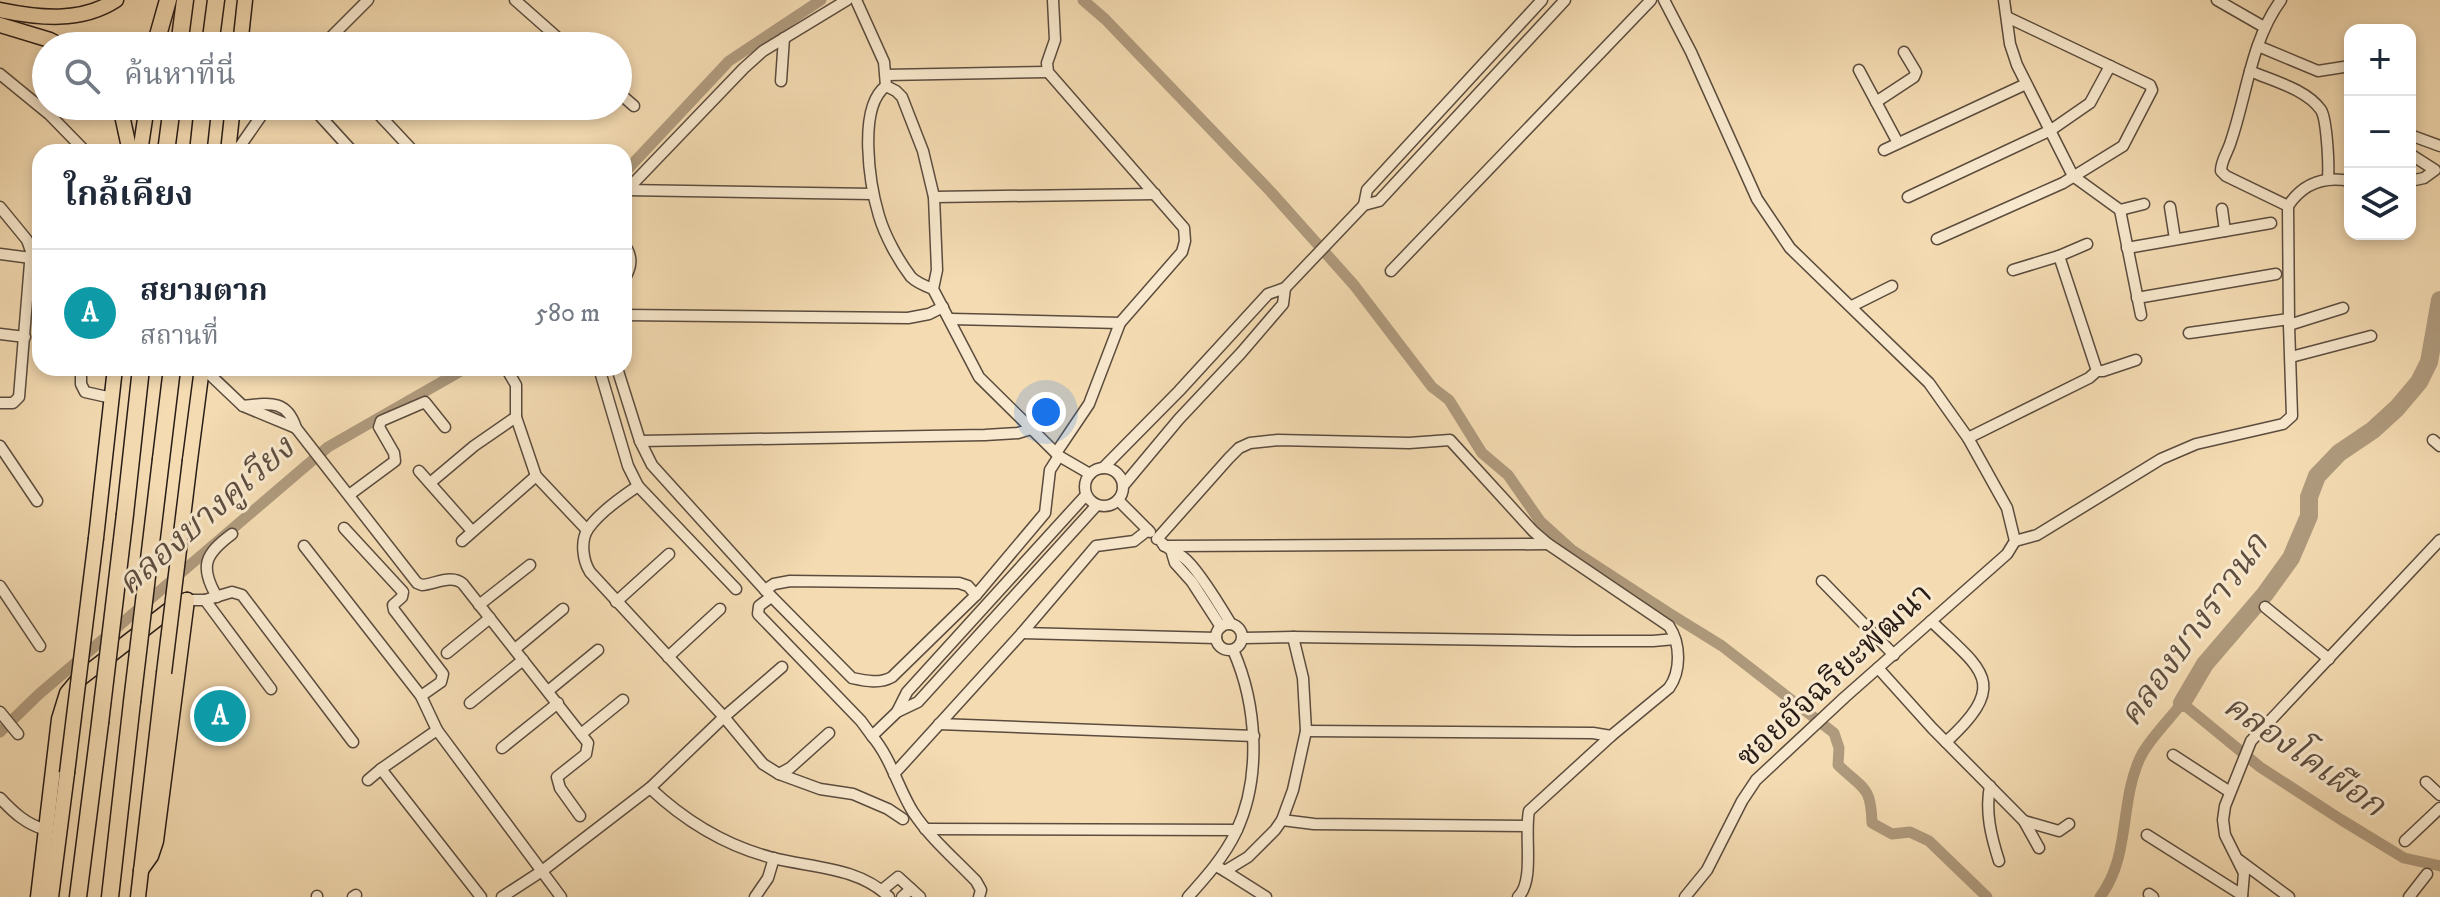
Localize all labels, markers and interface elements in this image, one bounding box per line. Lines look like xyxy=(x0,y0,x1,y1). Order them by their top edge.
map controls xyxy=(2344,24,2416,240)
button: + xyxy=(2344,24,2416,96)
search box xyxy=(32,32,632,120)
icon: search xyxy=(60,54,104,98)
text: ค้นหาที่นี่ xyxy=(124,57,236,94)
button: − xyxy=(2344,96,2416,168)
button: layers xyxy=(2344,168,2416,240)
text: ใกล้เคียง xyxy=(64,174,193,216)
text: สยามตาก xyxy=(140,273,268,310)
text: A xyxy=(82,297,98,330)
text: 580 m xyxy=(535,297,600,330)
text: สถานที่ xyxy=(140,320,219,353)
your location xyxy=(1026,392,1066,432)
water label: คลองบางคูเวียง xyxy=(109,426,305,605)
water label: คลองบางราวนก xyxy=(2110,524,2279,735)
street label: ซอยอัจฉริยะพัฒนา xyxy=(1729,575,1941,777)
water label: คลองโคเผือก xyxy=(2215,682,2396,828)
pin: A xyxy=(194,686,246,746)

